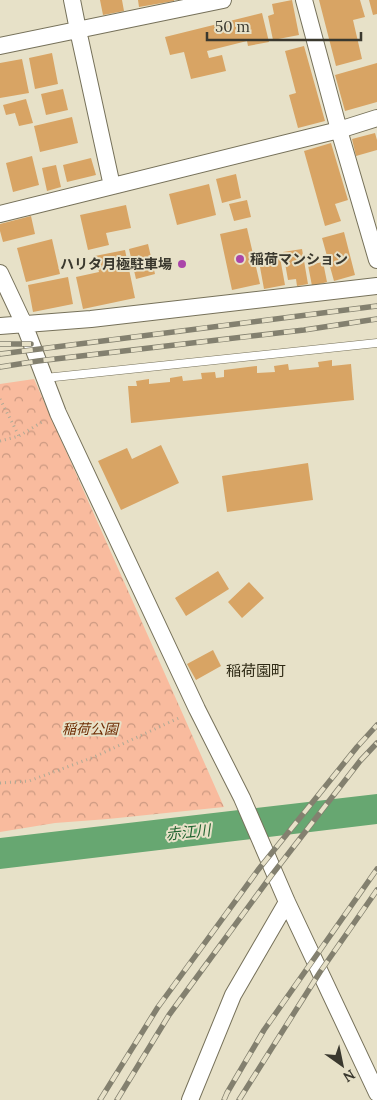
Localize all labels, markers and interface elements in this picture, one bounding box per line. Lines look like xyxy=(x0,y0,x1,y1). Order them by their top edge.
scale bar xyxy=(207,10,361,42)
text: 50 m xyxy=(215,17,250,36)
place label: 稲荷マンション xyxy=(250,250,348,268)
marker: 稲荷マンション xyxy=(234,253,246,265)
place label: ハリタ月極駐車場 xyxy=(60,255,172,273)
marker: ハリタ月極駐車場 xyxy=(176,258,188,270)
district label: 稲荷園町 xyxy=(226,661,286,680)
park label: 稲荷公園 xyxy=(62,720,120,738)
water label: 赤江川 xyxy=(165,820,213,844)
north arrow xyxy=(317,1040,367,1090)
text: N xyxy=(339,1065,359,1086)

